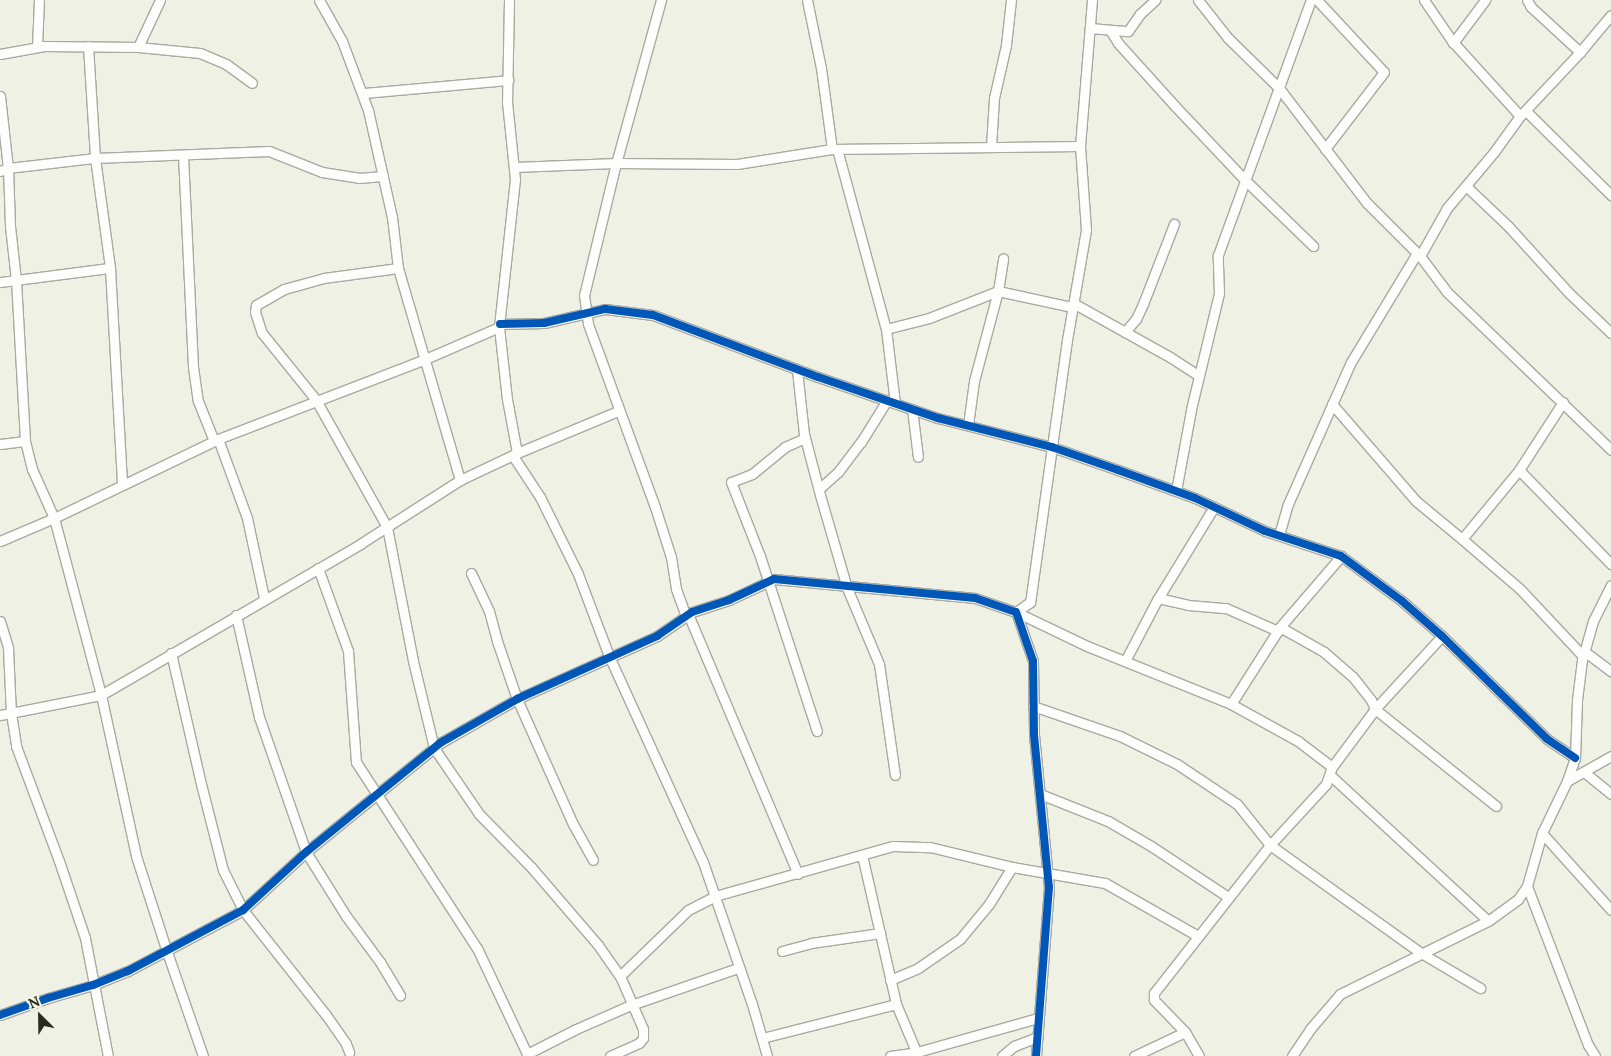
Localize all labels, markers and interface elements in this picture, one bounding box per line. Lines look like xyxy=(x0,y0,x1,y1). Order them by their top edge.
north arrow xyxy=(15,991,65,1041)
text: N xyxy=(26,992,43,1013)

